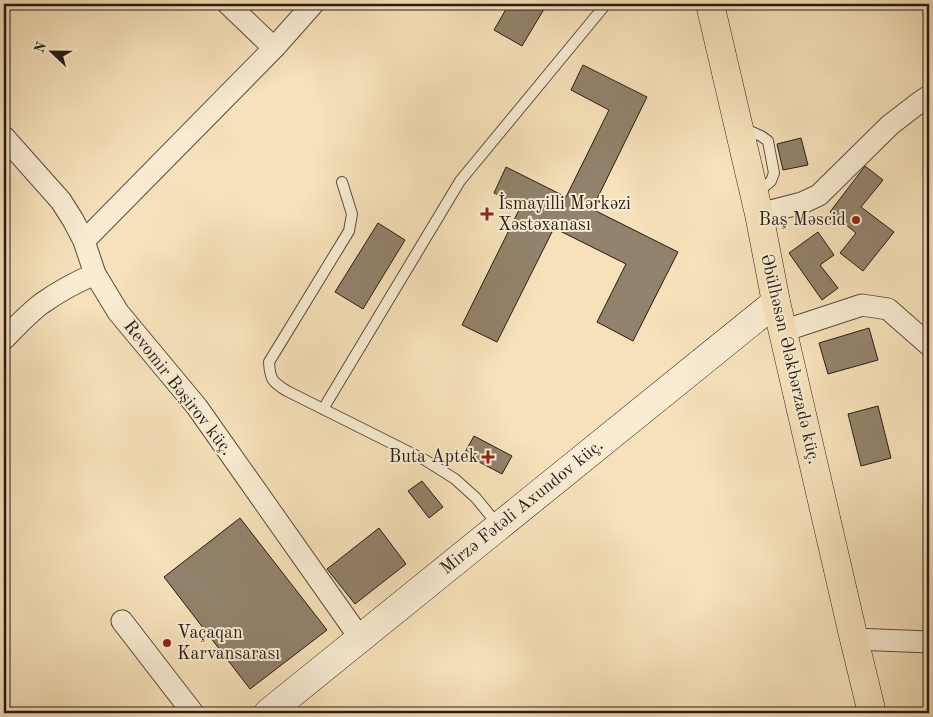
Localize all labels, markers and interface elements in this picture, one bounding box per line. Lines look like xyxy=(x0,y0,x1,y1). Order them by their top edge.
north arrow xyxy=(28,28,78,78)
text: N xyxy=(32,40,49,55)
place label: İsmayilli Mərkəzi Xəstəxanası xyxy=(498,192,631,234)
marker: İsmayilli Mərkəzi Xəstəxanası xyxy=(480,207,494,221)
place label: Baş Məscid xyxy=(759,211,846,229)
marker: Baş Məscid xyxy=(850,214,862,226)
street label: Əbülhəsən Ələkbərzadə küç. xyxy=(757,252,823,466)
street label: Revomir Bəşirov küç. xyxy=(120,317,236,459)
street label: Mirzə Fətəli Axundov küç. xyxy=(437,436,607,578)
place label: Buta Aptek xyxy=(389,448,478,466)
marker: Buta Aptek xyxy=(482,451,494,463)
place label: Vaçaqan Karvansarası xyxy=(177,624,280,663)
marker: Vaçaqan Karvansarası xyxy=(161,637,173,649)

